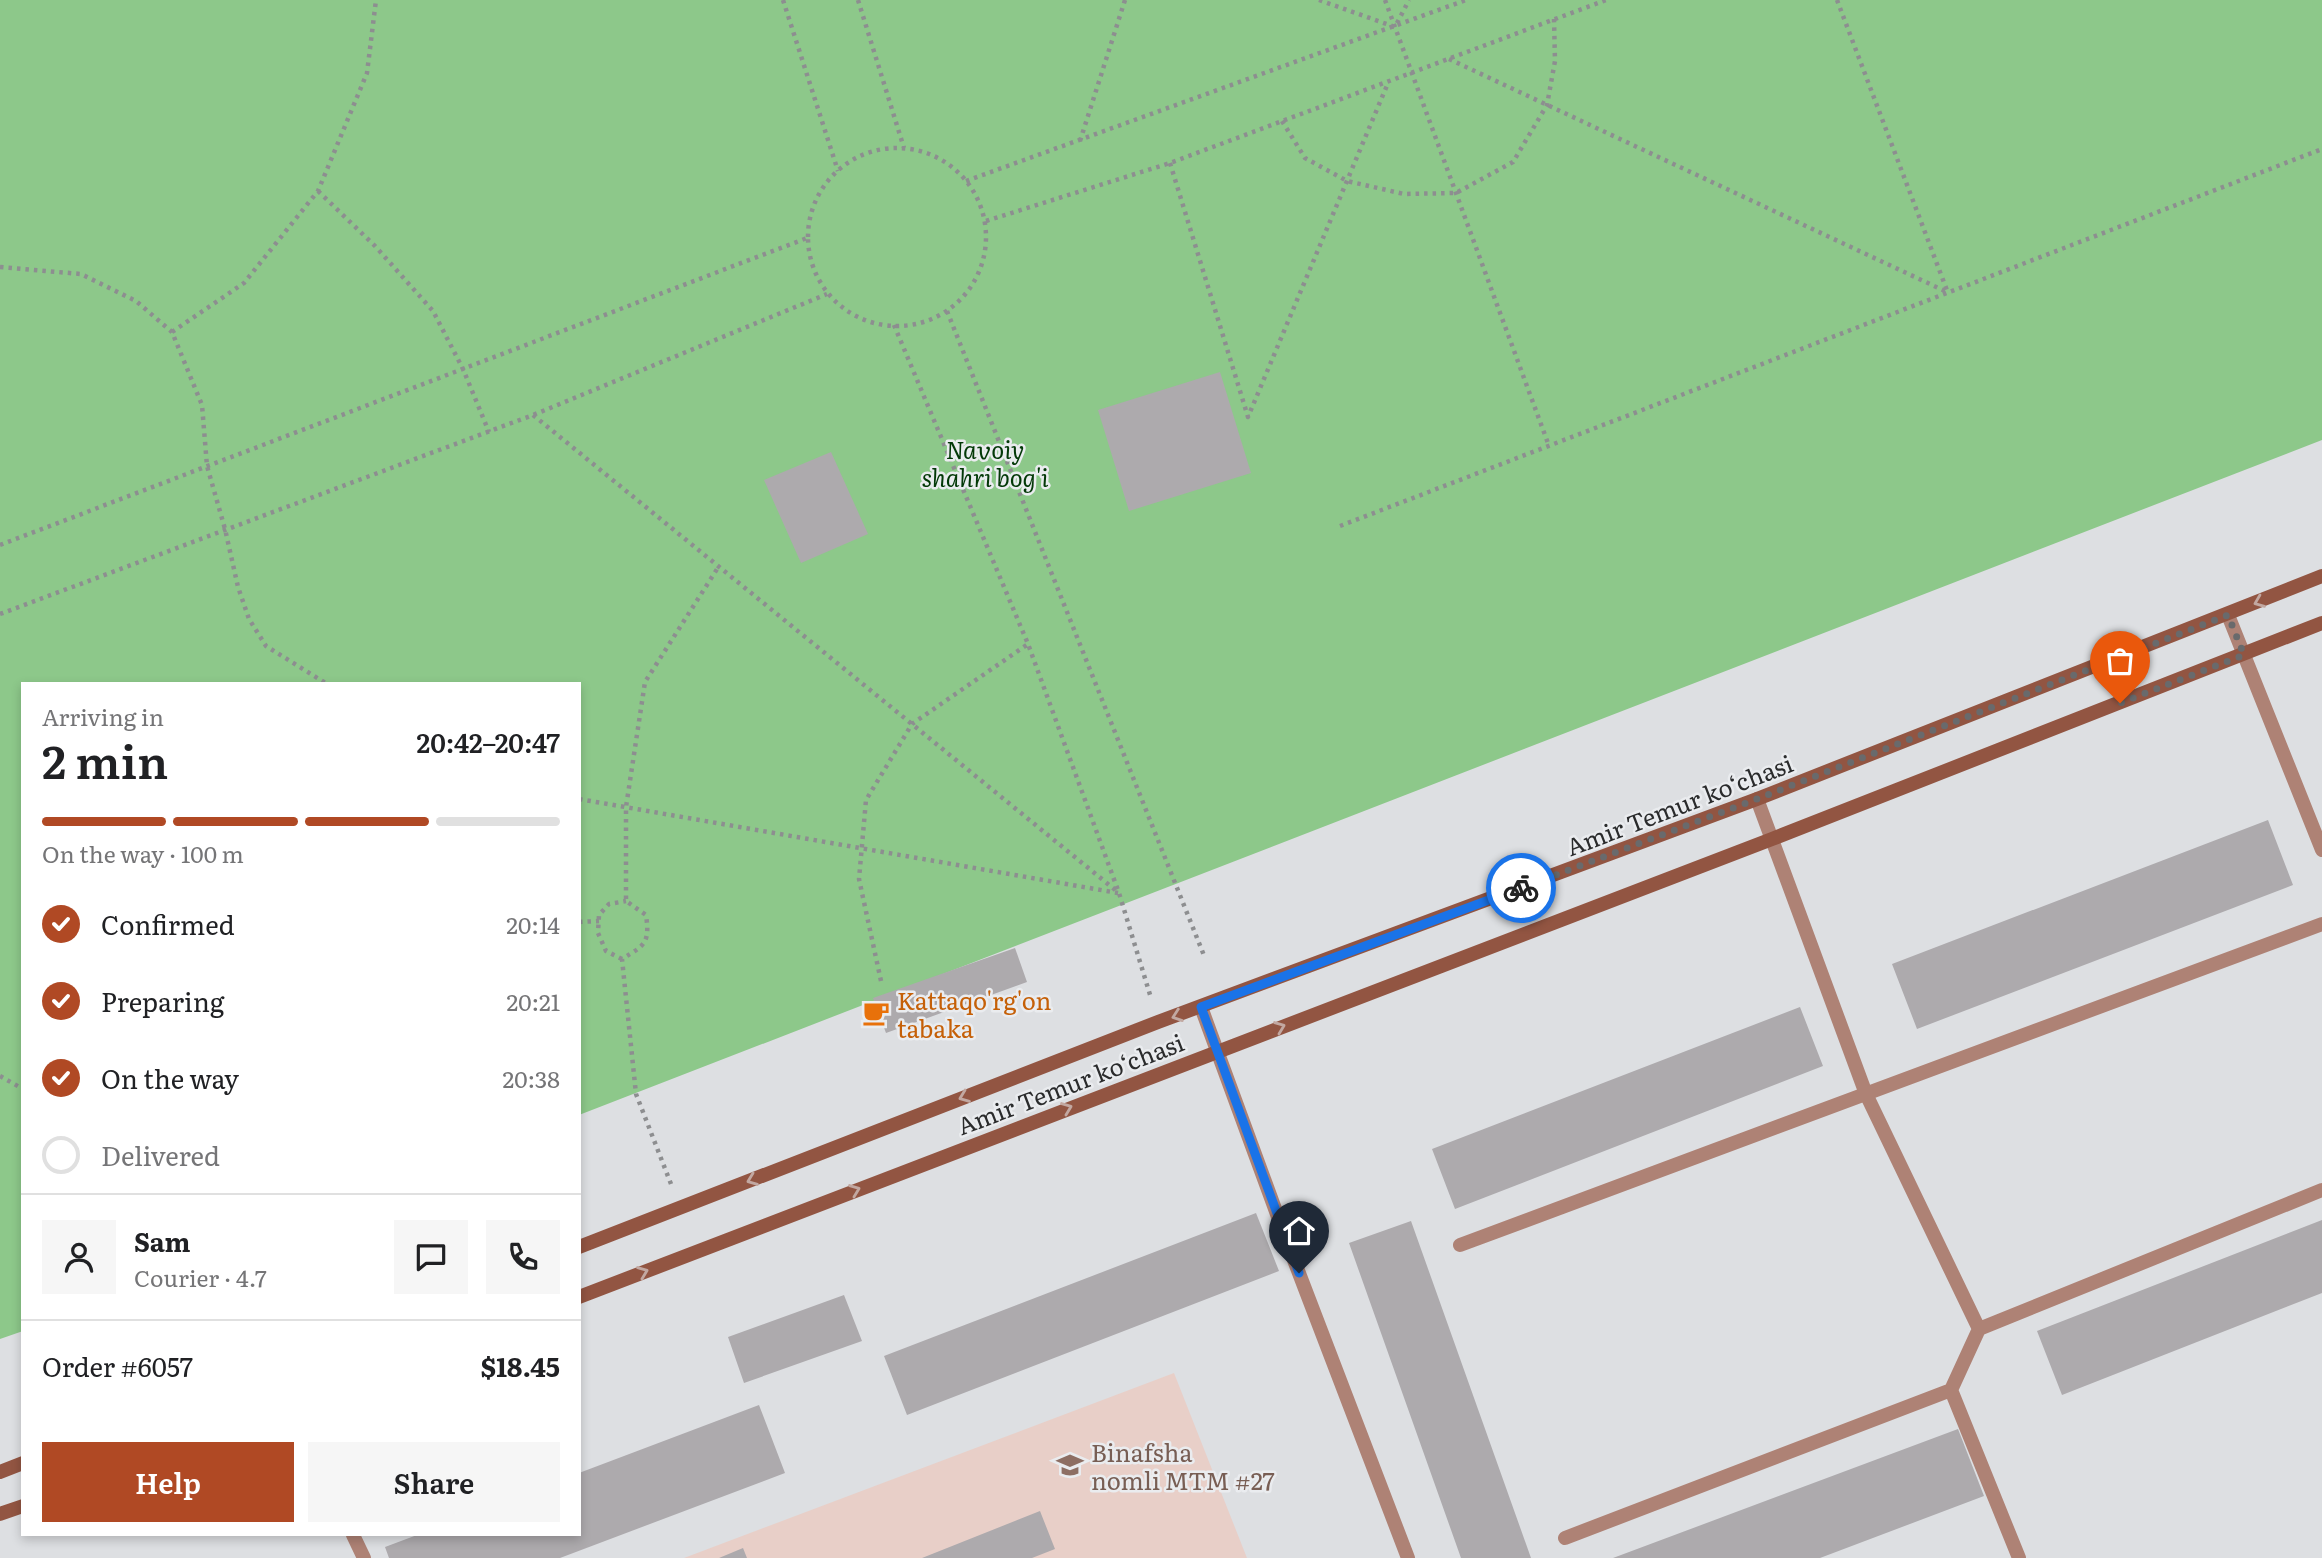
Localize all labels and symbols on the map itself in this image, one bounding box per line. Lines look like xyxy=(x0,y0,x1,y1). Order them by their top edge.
park label: Navoiy shahri bog'i xyxy=(922,431,1048,494)
one-way arrow xyxy=(2253,594,2266,608)
pin xyxy=(2090,631,2150,703)
street label: Amir Temur ko‘chasi xyxy=(1561,745,1797,863)
courier xyxy=(1486,853,1556,923)
place label: Kattaqo'rg'on tabaka xyxy=(897,982,1052,1045)
cafe icon: Kattaqo'rg'on tabaka xyxy=(861,998,891,1028)
one-way arrow xyxy=(1171,1008,1183,1022)
one-way arrow xyxy=(1273,1021,1285,1035)
street label: Amir Temur ko‘chasi xyxy=(952,1024,1188,1142)
one-way arrow xyxy=(959,1089,971,1103)
one-way arrow xyxy=(1061,1103,1073,1117)
one-way arrow xyxy=(747,1171,759,1185)
one-way arrow xyxy=(849,1185,861,1199)
pin xyxy=(1269,1201,1329,1273)
one-way arrow xyxy=(636,1267,648,1281)
place label: Binafsha nomli MTM #27 xyxy=(1091,1434,1275,1497)
school or university icon: Binafsha nomli MTM #27 xyxy=(1055,1450,1085,1480)

